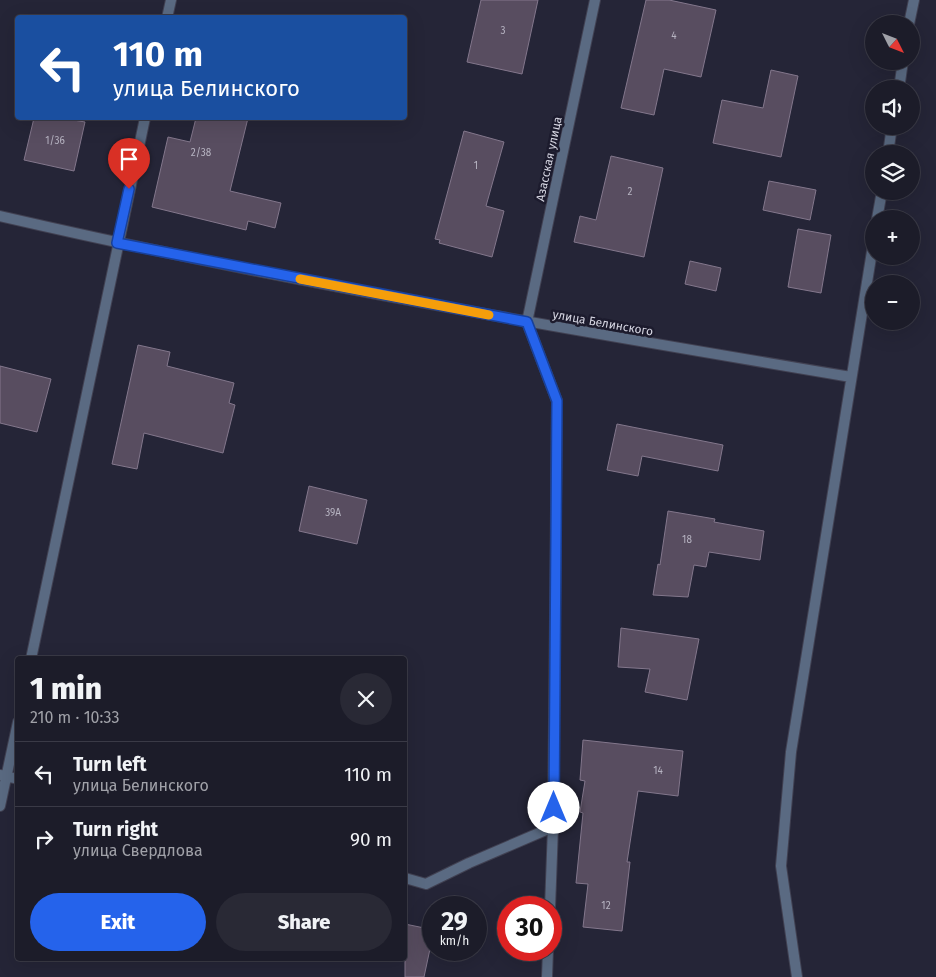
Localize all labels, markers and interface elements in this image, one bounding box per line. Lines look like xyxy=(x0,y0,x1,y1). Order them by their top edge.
north arrow xyxy=(865,15,920,70)
map controls xyxy=(865,15,920,330)
house number: 3 xyxy=(501,25,506,37)
house number: 4 xyxy=(671,30,677,42)
text: 110 m xyxy=(113,33,203,75)
icon: left xyxy=(30,35,95,100)
text: улица Белинского xyxy=(113,75,300,102)
button: sound xyxy=(865,80,920,135)
street label: Азасская улица xyxy=(533,115,565,203)
house number: 1/36 xyxy=(45,135,65,147)
pin xyxy=(108,138,150,189)
icon: arrive xyxy=(115,145,143,173)
button: layers xyxy=(865,145,920,200)
house number: 2/38 xyxy=(191,147,212,159)
house number: 1 xyxy=(474,160,478,172)
house number: 2 xyxy=(628,186,633,198)
button: + xyxy=(865,210,920,265)
button: − xyxy=(865,275,920,330)
street label: улица Белинского xyxy=(552,307,654,339)
house number: 39А xyxy=(325,507,341,519)
house number: 18 xyxy=(682,534,692,546)
text: 1 min xyxy=(30,671,102,707)
button: close xyxy=(340,673,392,725)
text: 210 m · 10:33 xyxy=(30,708,119,727)
text: Turn left xyxy=(73,753,147,776)
icon: left xyxy=(30,760,58,788)
text: 110 m xyxy=(344,763,392,786)
house number: 14 xyxy=(653,765,664,777)
text: улица Белинского xyxy=(73,776,209,795)
position arrow xyxy=(527,781,579,833)
text: Turn right xyxy=(73,818,158,841)
icon: right xyxy=(30,825,58,853)
text: 90 m xyxy=(350,828,392,851)
text: улица Свердлова xyxy=(73,841,203,860)
button: Exit xyxy=(30,893,206,951)
button: Share xyxy=(216,893,392,951)
speed limit sign: 30 xyxy=(497,896,562,961)
house number: 12 xyxy=(601,900,611,912)
text: 29 xyxy=(441,907,468,937)
text: km/h xyxy=(440,934,469,948)

